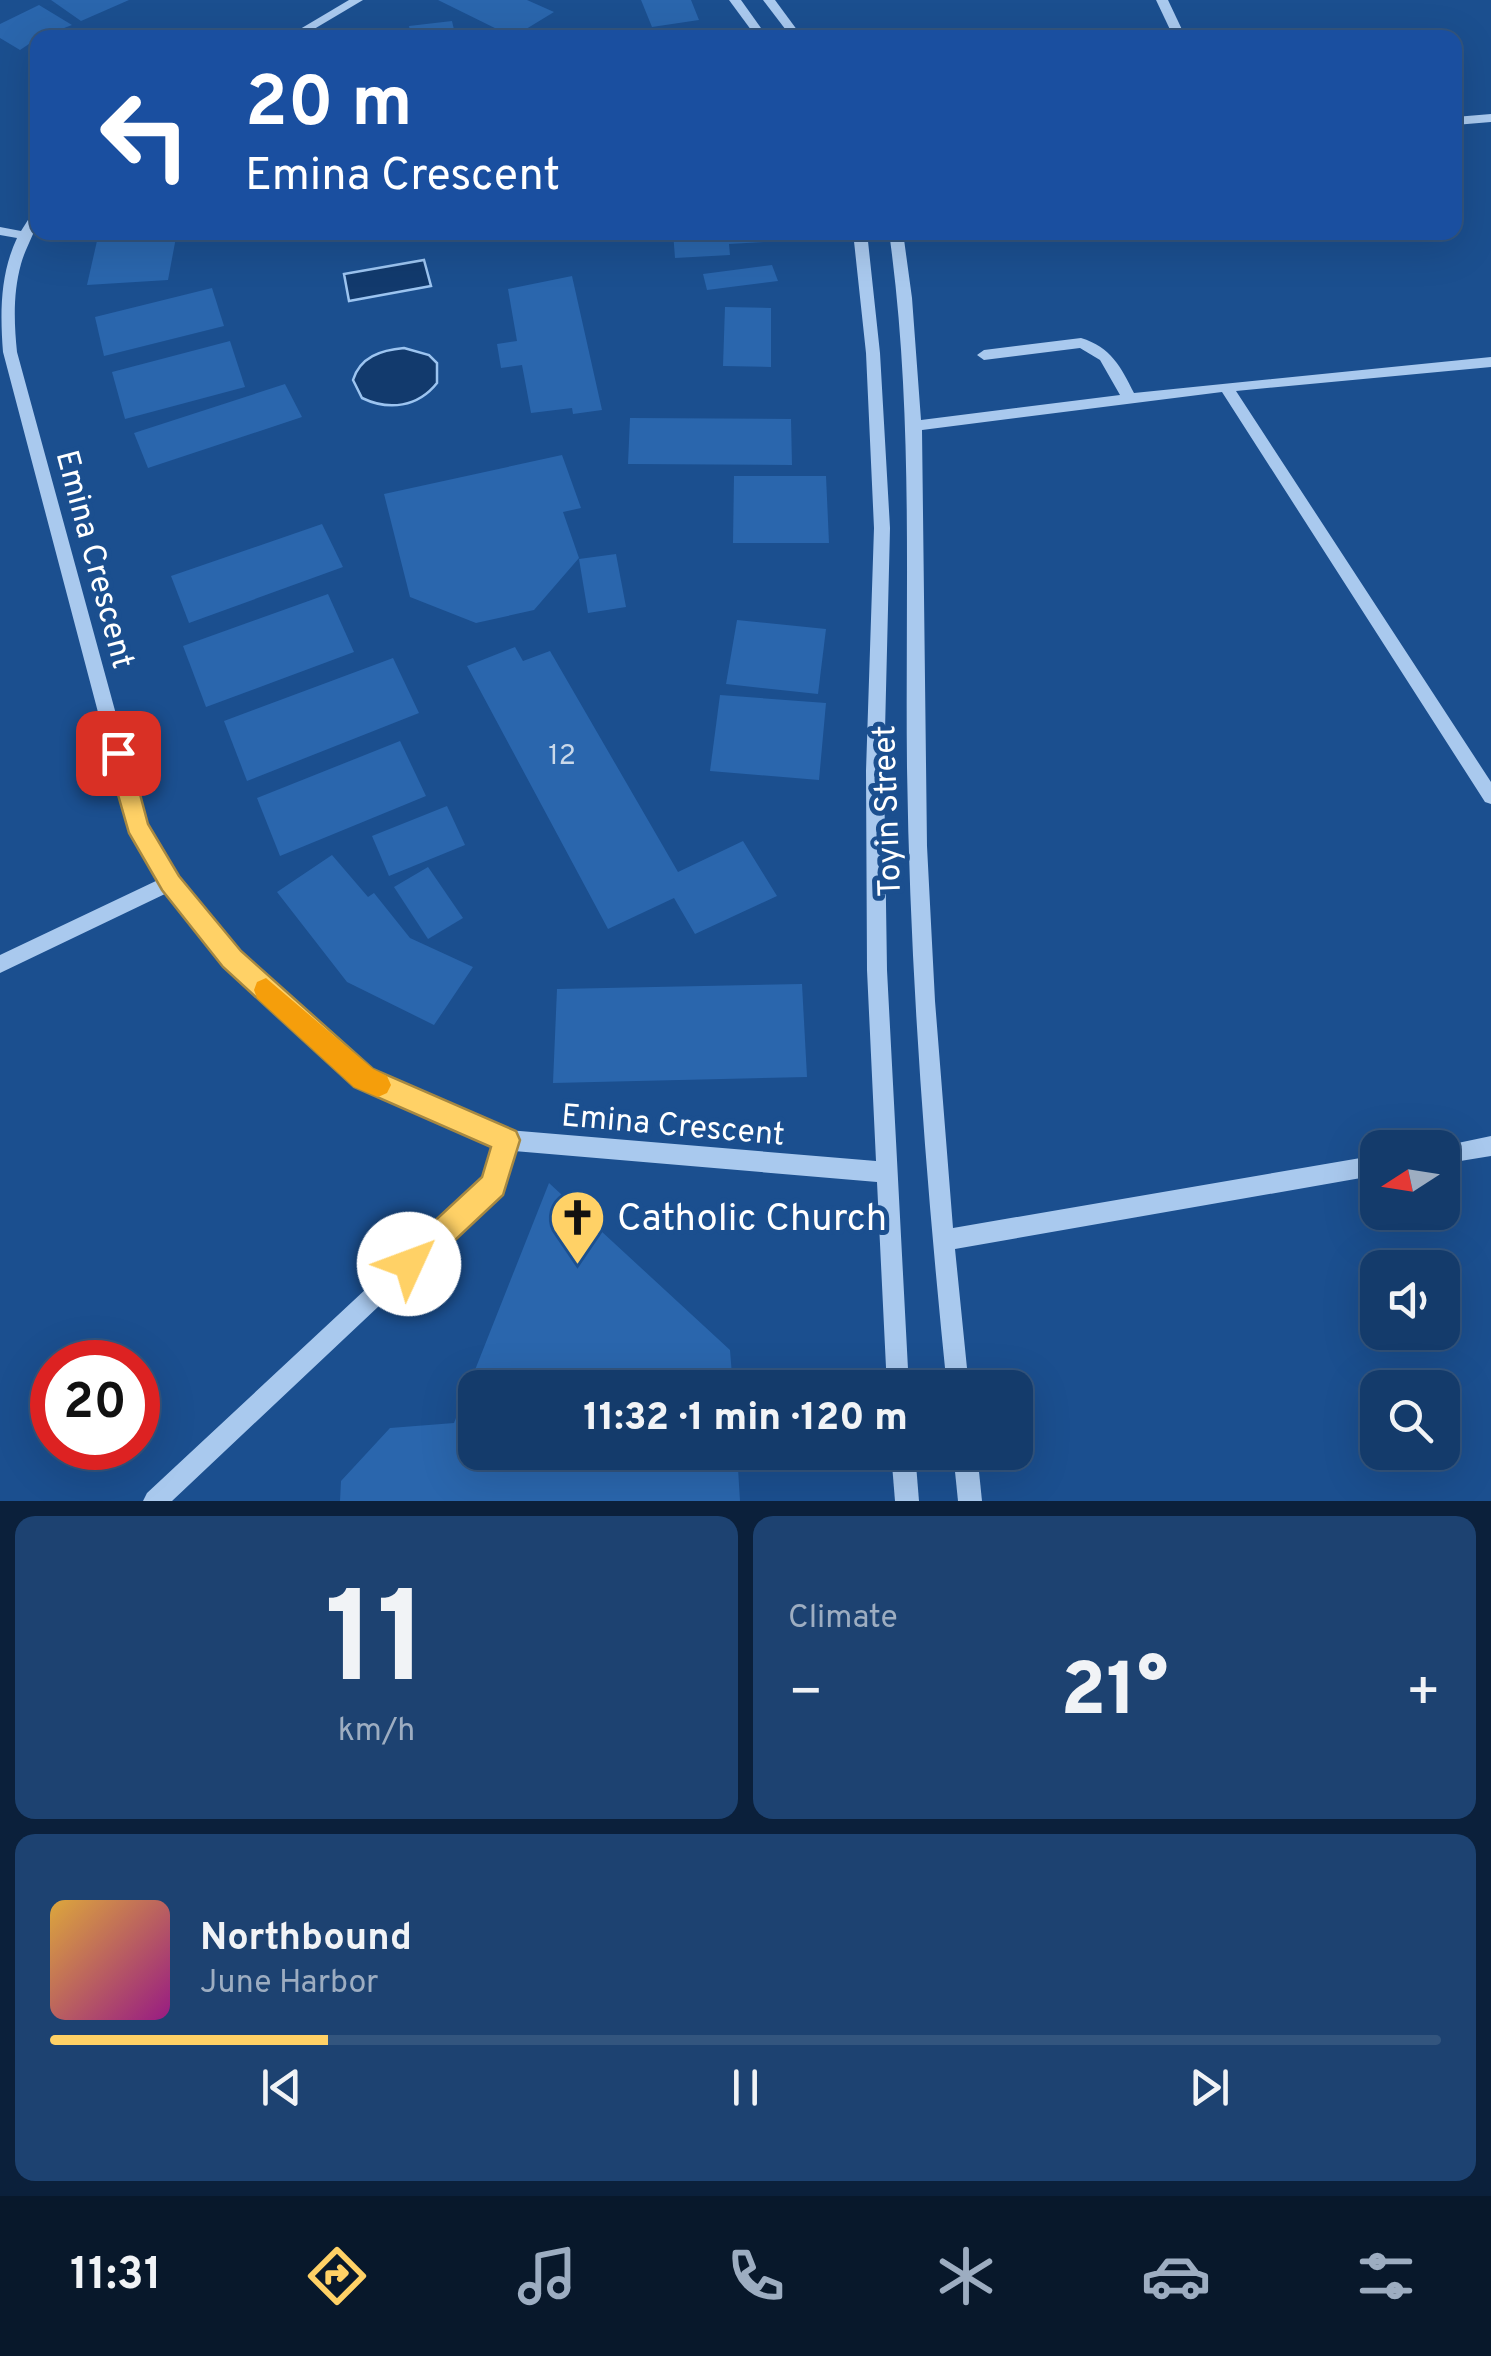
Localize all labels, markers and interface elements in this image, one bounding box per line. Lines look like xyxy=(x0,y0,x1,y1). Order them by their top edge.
text: 20 m xyxy=(245,62,413,151)
icon: left xyxy=(80,70,210,200)
text: Emina Crescent xyxy=(245,149,560,206)
street label: Emina Crescent xyxy=(45,446,141,673)
pin xyxy=(76,711,161,796)
street label: Toyin Street xyxy=(866,724,912,898)
icon: arrive xyxy=(91,726,146,781)
house number: 12 xyxy=(548,739,576,775)
street label: Emina Crescent xyxy=(559,1097,786,1157)
north arrow xyxy=(1360,1130,1460,1230)
map controls xyxy=(1360,1130,1460,1470)
church icon: Catholic Church xyxy=(548,1187,608,1266)
place label: Catholic Church xyxy=(617,1196,887,1245)
position arrow xyxy=(357,1212,461,1316)
button: sound xyxy=(1360,1250,1460,1350)
speed limit sign: 20 xyxy=(30,1340,160,1470)
button: search xyxy=(1360,1370,1460,1470)
text: 11:32 · 1 min · 120 m xyxy=(583,1395,908,1444)
text: 11 xyxy=(324,1564,429,1729)
text: Climate xyxy=(788,1599,898,1639)
text: 21° xyxy=(1061,1647,1168,1742)
text: − xyxy=(788,1660,823,1730)
text: + xyxy=(1406,1660,1441,1730)
text: km/h xyxy=(338,1712,415,1752)
text: Northbound xyxy=(200,1915,412,1964)
text: June Harbor xyxy=(200,1964,379,2004)
icon: previous xyxy=(254,2060,309,2115)
icon: pause xyxy=(718,2060,773,2115)
icon: next xyxy=(1182,2060,1237,2115)
icon: directions xyxy=(302,2241,372,2311)
icon: music xyxy=(512,2241,582,2311)
icon: phone xyxy=(721,2241,791,2311)
icon: climate xyxy=(931,2241,1001,2311)
icon: car xyxy=(1141,2241,1211,2311)
icon: filters xyxy=(1351,2241,1421,2311)
text: 11:31 xyxy=(70,2248,162,2305)

